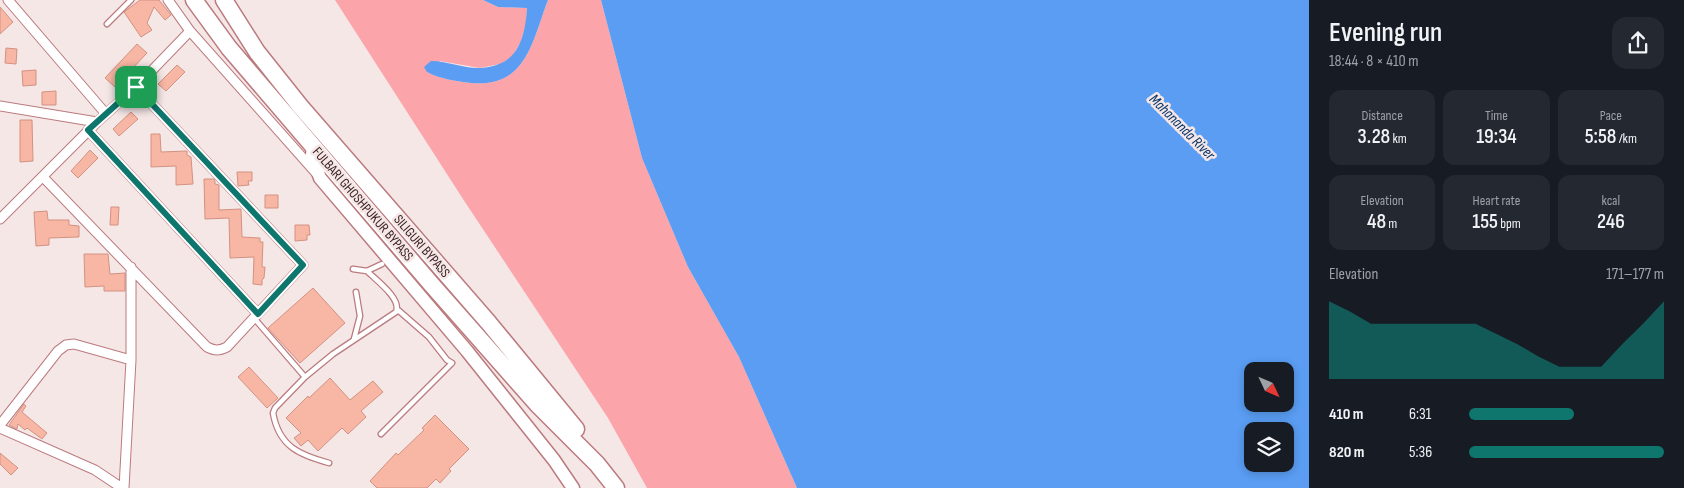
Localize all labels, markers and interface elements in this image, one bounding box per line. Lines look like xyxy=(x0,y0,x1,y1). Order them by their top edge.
text: Evening run xyxy=(1329,16,1442,49)
button: share xyxy=(1612,17,1664,69)
text: 18:44 · 8 × 410 m xyxy=(1329,52,1419,71)
pin xyxy=(115,66,157,108)
icon: arrive xyxy=(122,73,150,101)
water label: Mahananda River xyxy=(1145,90,1219,164)
text: Distance xyxy=(1362,107,1403,124)
text: Time xyxy=(1485,107,1508,124)
text: Pace xyxy=(1600,107,1622,124)
text: 3.28 xyxy=(1358,124,1390,149)
text: 19:34 xyxy=(1476,124,1517,149)
text: 5:58 xyxy=(1585,124,1617,149)
text: km xyxy=(1390,130,1407,147)
text: /km xyxy=(1617,130,1637,147)
street label: FULBARI GHOSHPUKUR BYPASS xyxy=(309,144,417,264)
text: Elevation xyxy=(1361,192,1404,209)
text: Heart rate xyxy=(1473,192,1520,209)
text: kcal xyxy=(1602,192,1620,209)
text: 48 xyxy=(1367,209,1386,234)
text: 155 xyxy=(1472,209,1498,234)
text: 246 xyxy=(1597,209,1625,234)
street label: SILIGURI BYPASS xyxy=(390,211,454,281)
text: m xyxy=(1386,215,1397,232)
text: bpm xyxy=(1498,215,1521,232)
text: Elevation xyxy=(1329,265,1378,284)
text: 171–177 m xyxy=(1606,265,1664,284)
north arrow xyxy=(1244,362,1294,412)
map controls xyxy=(1244,362,1294,472)
text: 410 m xyxy=(1329,405,1363,424)
text: 6:31 xyxy=(1409,405,1431,424)
button: layers xyxy=(1244,422,1294,472)
text: 820 m xyxy=(1329,443,1364,462)
text: 5:36 xyxy=(1409,443,1432,462)

